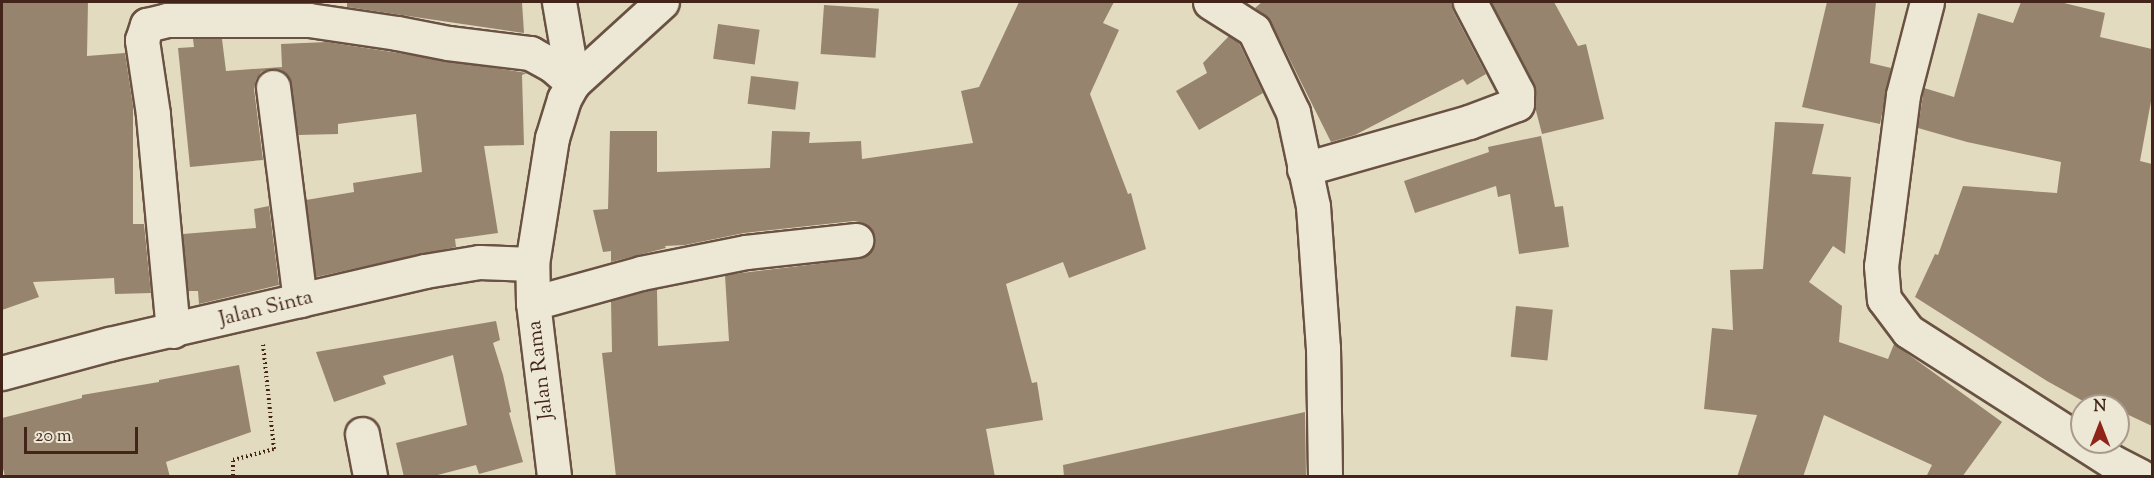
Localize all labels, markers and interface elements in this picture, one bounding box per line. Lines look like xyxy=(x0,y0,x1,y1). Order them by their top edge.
street label: Jalan Sinta xyxy=(217,285,315,333)
street label: Jalan Rama xyxy=(522,319,560,421)
north arrow xyxy=(2070,394,2130,454)
text: N xyxy=(2094,396,2106,419)
scale bar xyxy=(27,415,141,453)
text: 20 m xyxy=(35,424,72,450)

